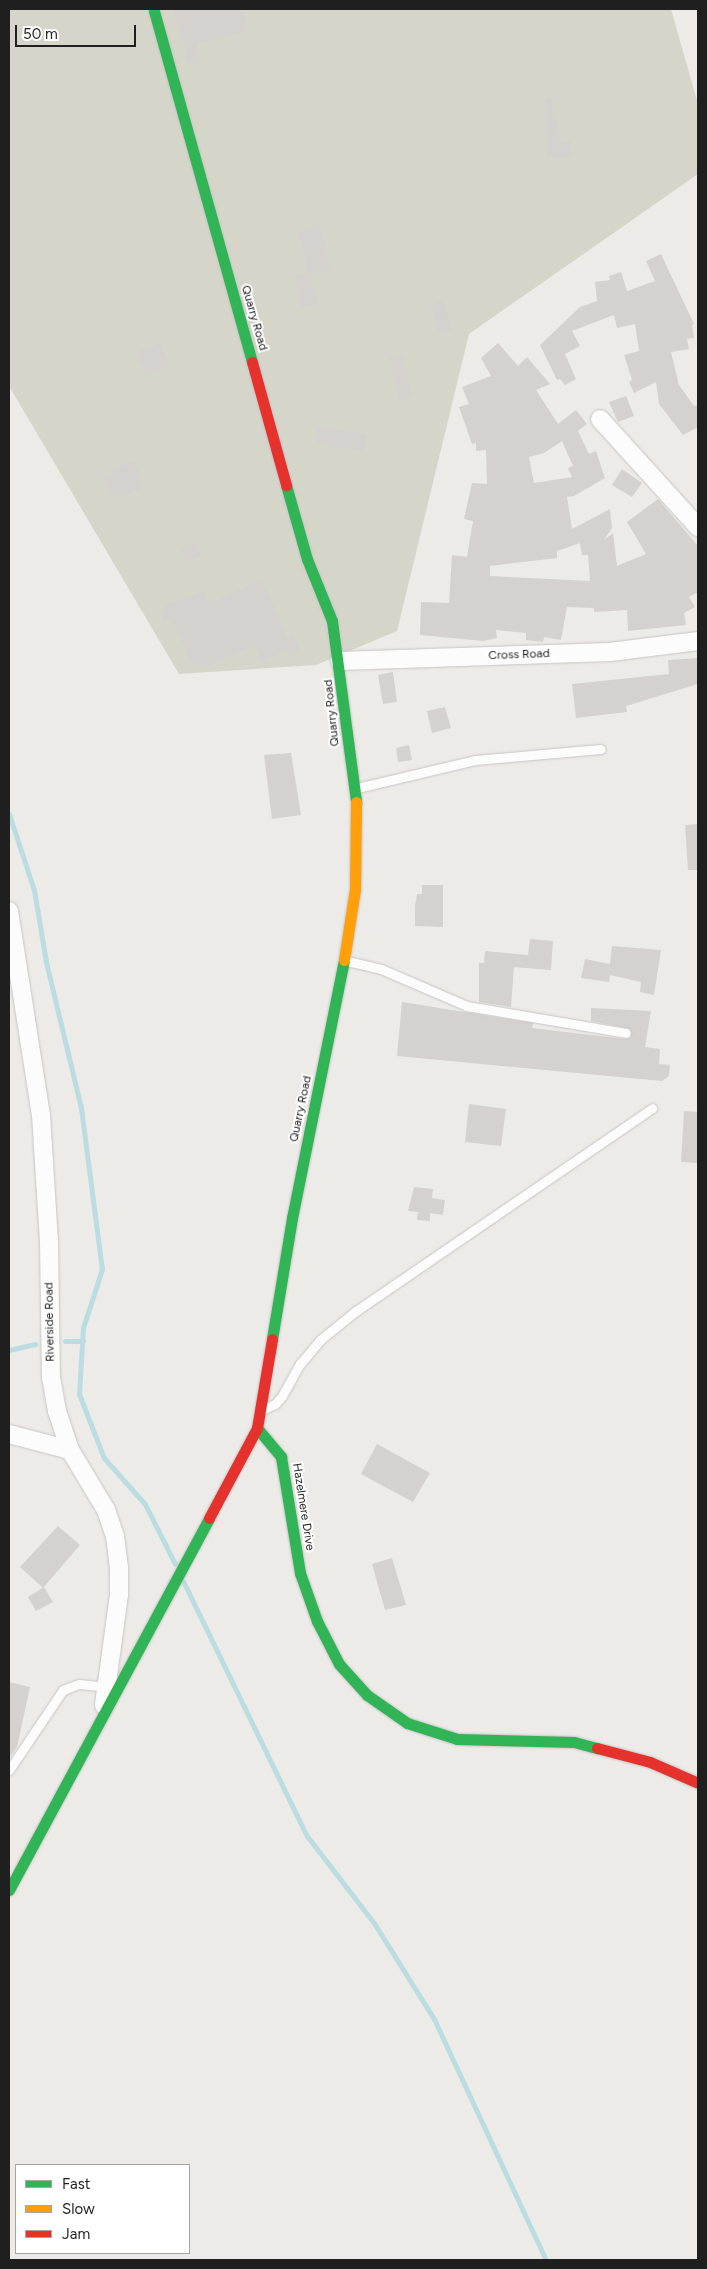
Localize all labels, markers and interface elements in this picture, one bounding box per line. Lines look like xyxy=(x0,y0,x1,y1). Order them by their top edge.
scale bar xyxy=(18,15,139,47)
text: 50 m xyxy=(23,25,58,43)
street label: Quarry Road xyxy=(238,284,270,352)
street label: Cross Road xyxy=(488,647,550,663)
street label: Quarry Road xyxy=(321,679,343,747)
street label: Quarry Road xyxy=(287,1075,315,1143)
street label: Riverside Road xyxy=(42,1282,58,1362)
street label: Hazelmere Drive xyxy=(289,1462,317,1552)
legend xyxy=(15,2164,190,2254)
text: Fast xyxy=(62,2175,90,2193)
text: Slow xyxy=(62,2200,95,2218)
text: Jam xyxy=(62,2225,90,2243)

